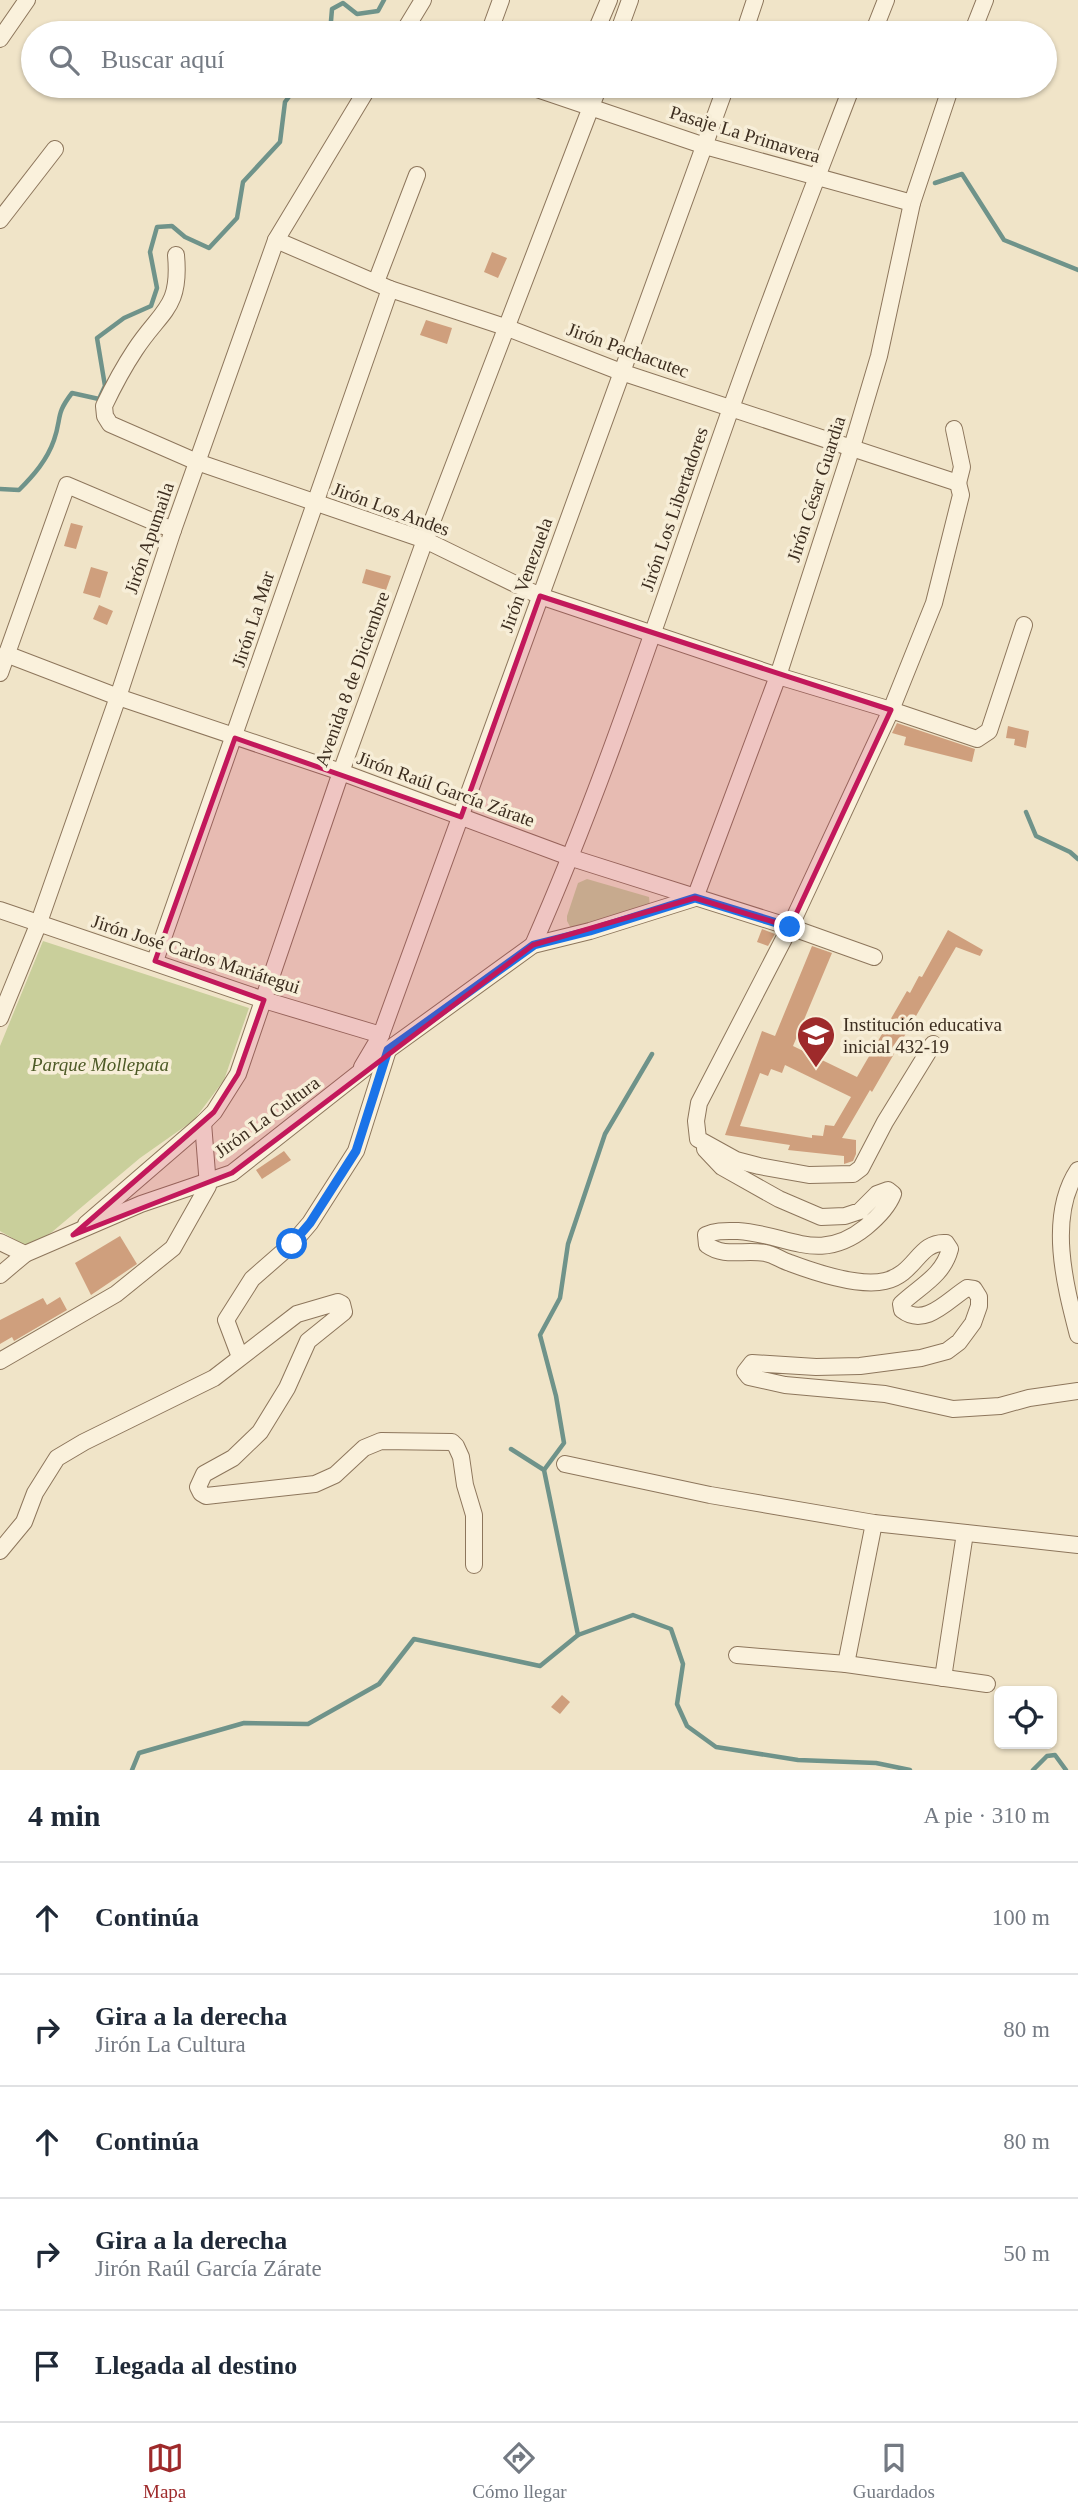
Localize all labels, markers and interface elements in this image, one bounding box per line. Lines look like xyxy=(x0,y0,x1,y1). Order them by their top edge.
search box xyxy=(21,21,1057,98)
icon: search xyxy=(45,41,83,79)
text: Buscar aquí xyxy=(101,45,224,74)
street label: Pasaje La Primavera xyxy=(667,101,823,167)
street label: Jirón Pachacutec xyxy=(564,318,692,382)
street label: Jirón César Guardia xyxy=(783,413,850,565)
street label: Jirón Los Libertadores xyxy=(636,424,712,594)
street label: Jirón Los Andes xyxy=(329,478,453,540)
street label: Jirón Apumaila xyxy=(120,479,178,597)
street label: Jirón Venezuela xyxy=(496,514,557,635)
street label: Jirón La Mar xyxy=(228,568,279,669)
street label: Avenida 8 de Diciembre xyxy=(311,589,393,769)
street label: Jirón Raúl García Zárate xyxy=(354,747,538,831)
street label: Jirón José Carlos Mariátegui xyxy=(89,910,303,998)
route end xyxy=(774,911,805,942)
school or university icon: Institución educativa inicial 432-19 xyxy=(795,1014,837,1069)
place label: Institución educativa inicial 432-19 xyxy=(843,1014,1002,1057)
park label: Parque Mollepata xyxy=(30,1054,169,1075)
street label: Jirón La Cultura xyxy=(210,1072,324,1162)
route start xyxy=(276,1228,307,1259)
map controls xyxy=(994,1686,1057,1749)
button: locate xyxy=(994,1686,1057,1749)
text: 4 min xyxy=(28,1799,101,1832)
text: A pie · 310 m xyxy=(924,1803,1050,1828)
icon: ahead xyxy=(28,1899,66,1937)
text: Continúa xyxy=(95,1903,199,1932)
text: 100 m xyxy=(992,1905,1050,1930)
text: Gira a la derecha xyxy=(95,2002,287,2031)
icon: right xyxy=(28,2011,66,2049)
text: 80 m xyxy=(1003,2017,1050,2042)
text: Jirón La Cultura xyxy=(95,2032,246,2057)
icon: ahead xyxy=(28,2123,66,2161)
text: Continúa xyxy=(95,2127,199,2156)
text: 80 m xyxy=(1003,2129,1050,2154)
text: Gira a la derecha xyxy=(95,2226,287,2255)
icon: right xyxy=(28,2235,66,2273)
text: 50 m xyxy=(1003,2241,1050,2266)
text: Jirón Raúl García Zárate xyxy=(95,2256,322,2281)
icon: arrive xyxy=(28,2347,66,2385)
text: Llegada al destino xyxy=(95,2351,297,2380)
tab: Mapa xyxy=(143,2439,186,2503)
tab: Cómo llegar xyxy=(472,2439,567,2503)
tab: Guardados xyxy=(853,2439,935,2503)

